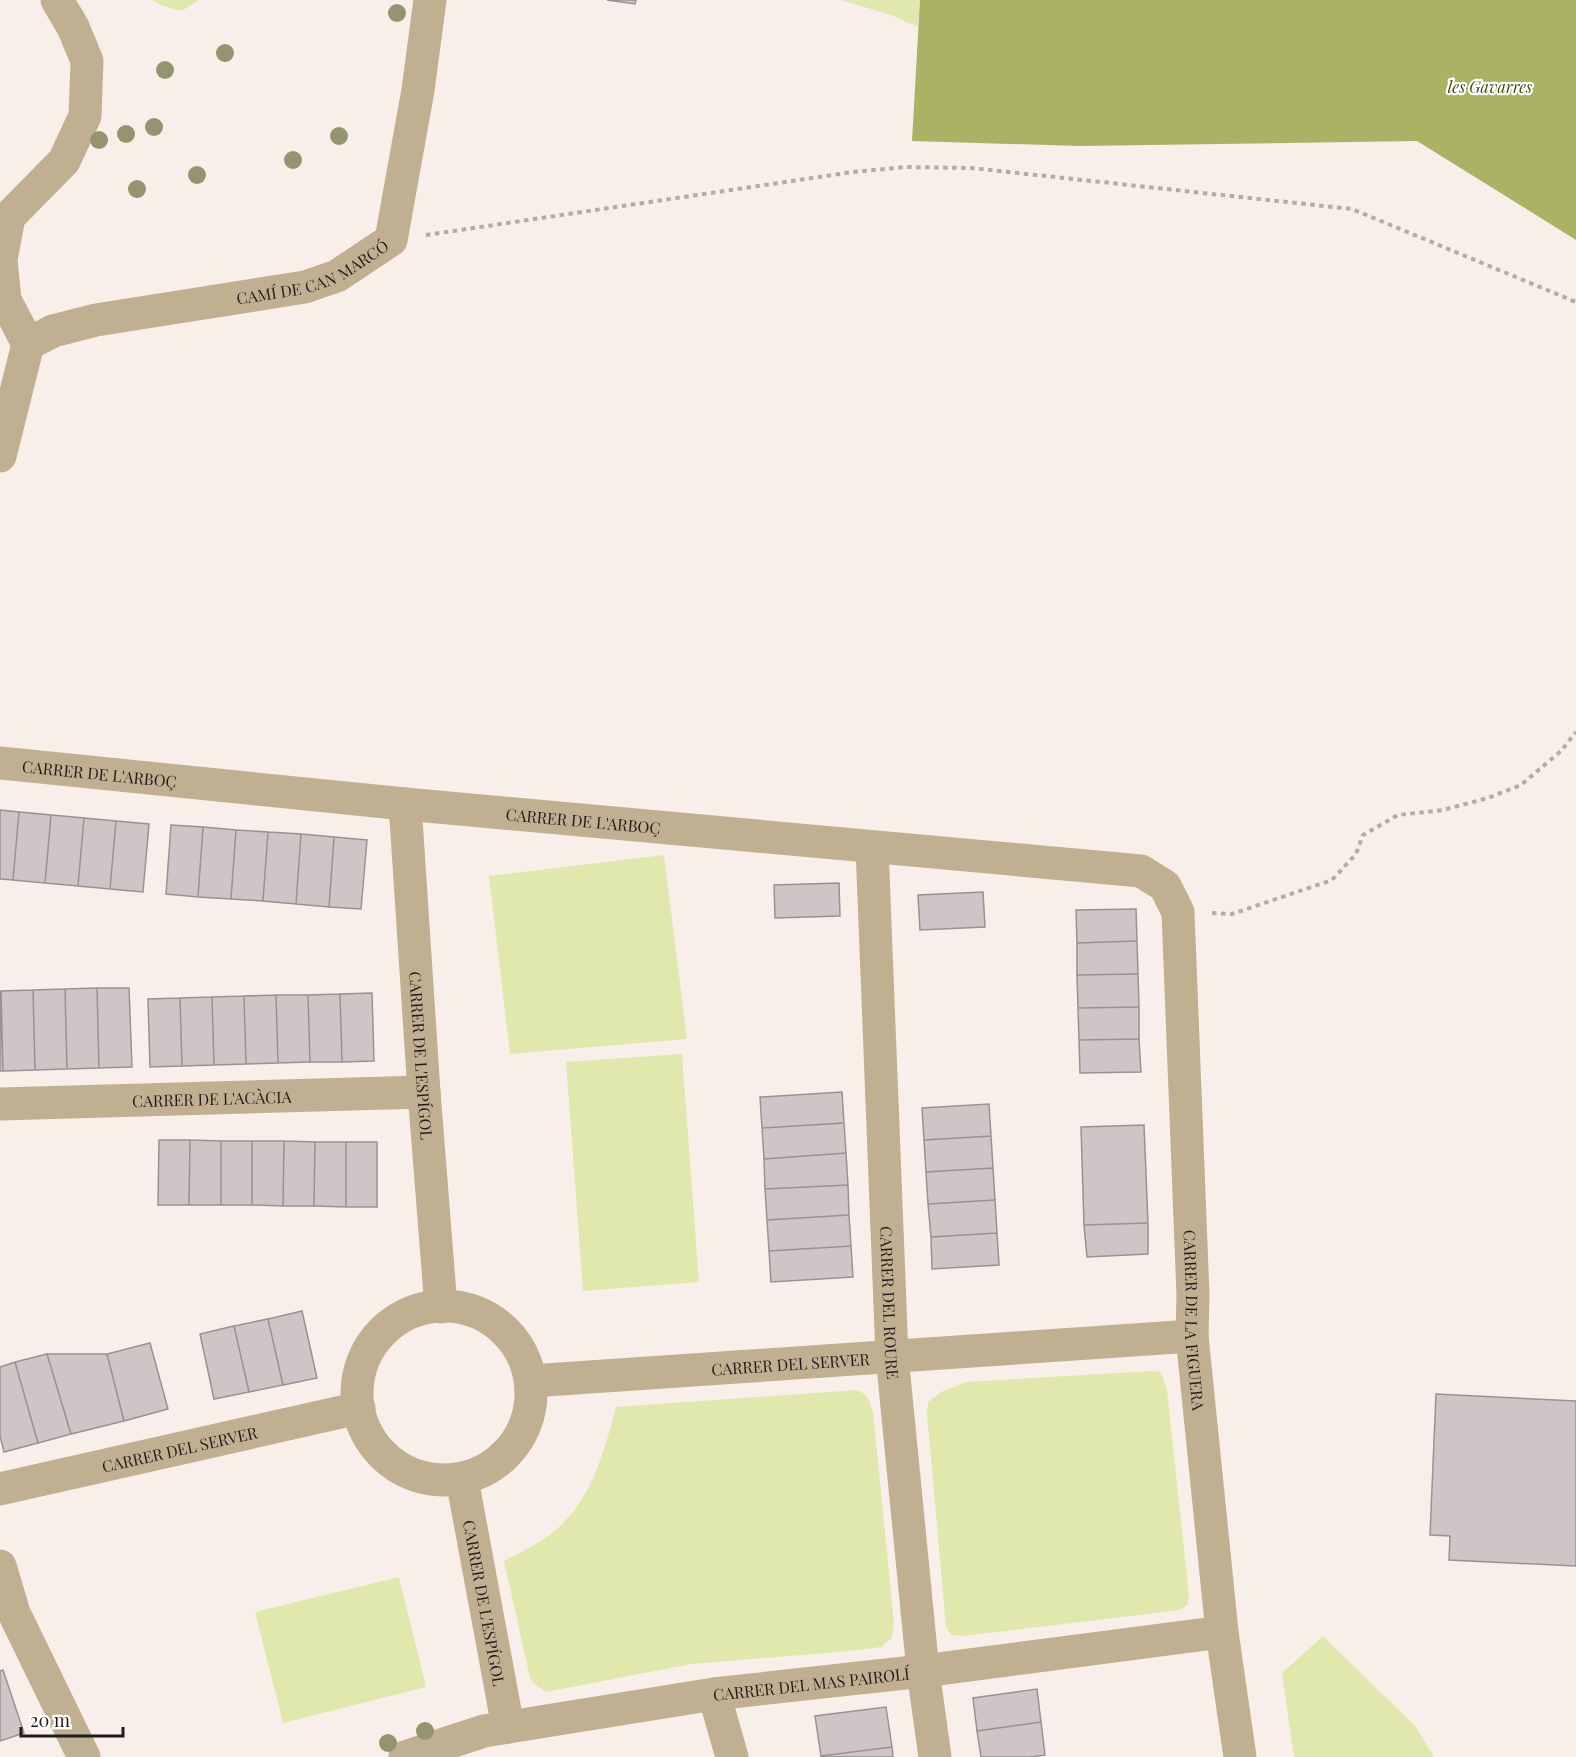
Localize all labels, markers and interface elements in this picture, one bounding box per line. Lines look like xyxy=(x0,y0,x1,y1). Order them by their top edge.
park label: les Gavarres xyxy=(1448,76,1532,97)
street label: CAMÍ DE CAN MARCÓ xyxy=(235,234,392,308)
street label: CARRER DE L'ARBOÇ xyxy=(21,755,178,791)
street label: CARRER DE L'ARBOÇ xyxy=(505,803,661,838)
street label: CARRER DE L'ESPÍGOL xyxy=(406,971,438,1140)
street label: CARRER DE L'ACÀCIA xyxy=(132,1085,293,1111)
street label: CARRER DEL ROURE xyxy=(876,1226,905,1380)
street label: CARRER DE LA FIGUERA xyxy=(1180,1229,1210,1412)
street label: CARRER DEL SERVER xyxy=(711,1347,871,1379)
street label: CARRER DEL SERVER xyxy=(100,1421,260,1476)
street label: CARRER DE L'ESPÍGOL xyxy=(459,1518,511,1688)
street label: CARRER DEL MAS PAIROLÍ xyxy=(712,1662,911,1705)
scale bar xyxy=(21,1700,123,1738)
text: 20 m xyxy=(30,1708,70,1732)

